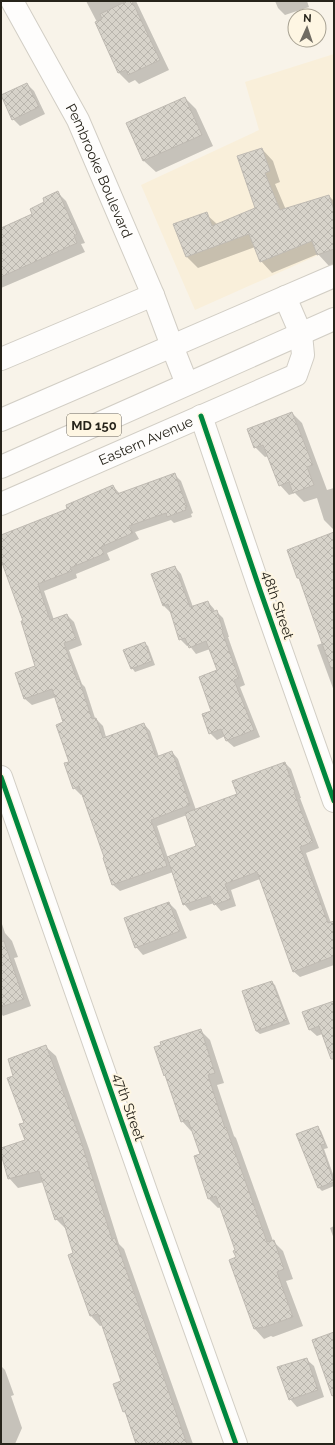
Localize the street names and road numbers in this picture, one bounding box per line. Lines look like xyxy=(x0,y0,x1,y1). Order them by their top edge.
street label: Pembrooke Boulevard xyxy=(63,101,135,240)
street label: Eastern Avenue xyxy=(96,413,195,468)
road number: MD 150 xyxy=(67,414,121,436)
street label: 48th Street xyxy=(259,569,297,642)
street label: 47th Street xyxy=(110,1071,148,1143)

